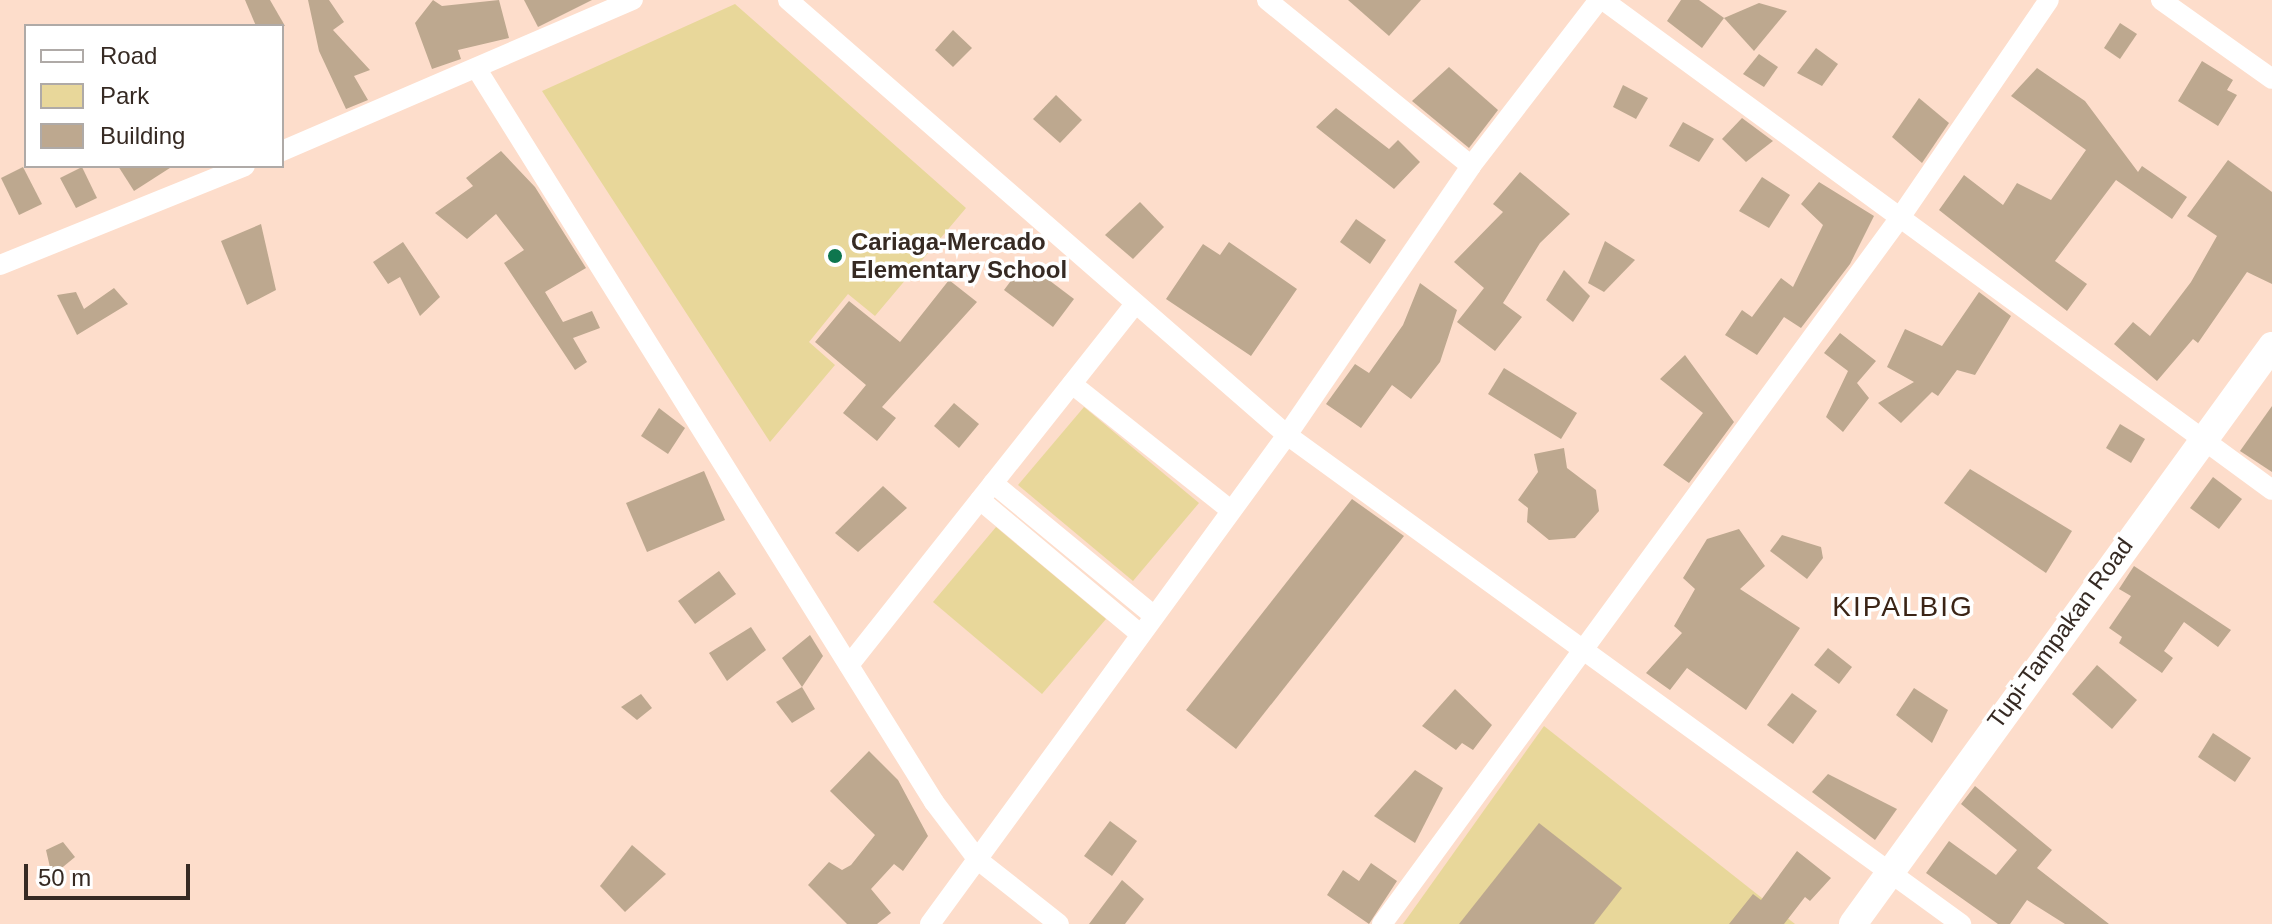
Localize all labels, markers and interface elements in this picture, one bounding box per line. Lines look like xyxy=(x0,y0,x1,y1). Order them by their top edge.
legend xyxy=(24,24,284,168)
text: Road xyxy=(100,42,157,69)
text: Park xyxy=(100,82,149,109)
text: Building xyxy=(100,122,185,149)
place label: Cariaga-Mercado Elementary School xyxy=(851,228,1067,284)
marker: Cariaga-Mercado Elementary School xyxy=(826,247,844,265)
street label: Tupi-Tampakan Road xyxy=(1981,532,2139,734)
district label: KIPALBIG xyxy=(1832,590,1974,624)
scale bar xyxy=(28,848,194,898)
text: 50 m xyxy=(38,864,91,891)

